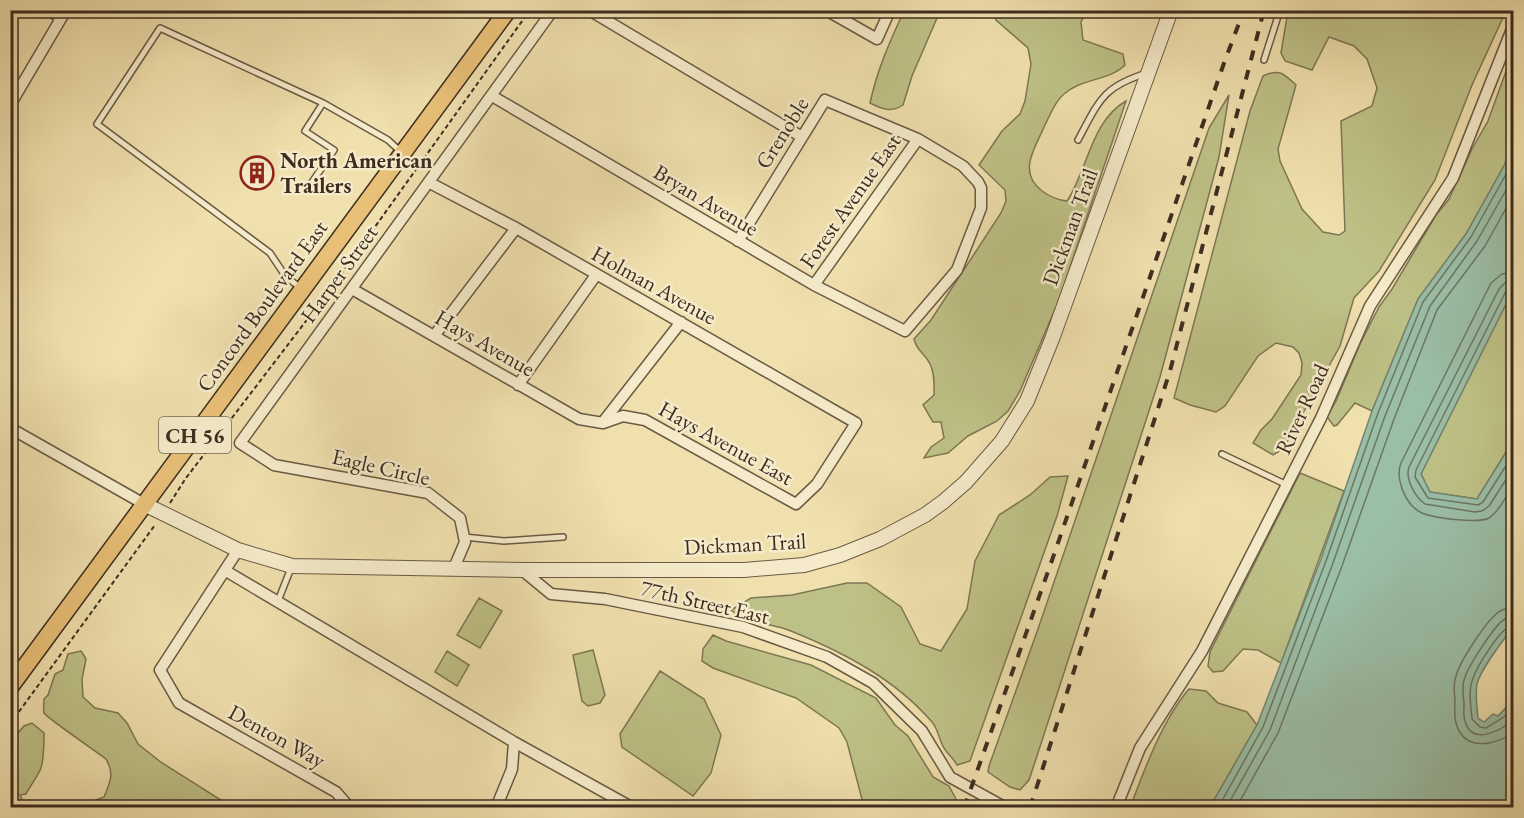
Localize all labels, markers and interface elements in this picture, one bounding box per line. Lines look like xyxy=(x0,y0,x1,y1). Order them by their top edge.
street label: Grenoble xyxy=(749,91,816,174)
street label: Forest Avenue East xyxy=(793,128,907,274)
place label: North American Trailers xyxy=(280,146,433,200)
building icon: North American Trailers xyxy=(239,155,275,191)
street label: Bryan Avenue xyxy=(648,157,764,243)
street label: Dickman Trail xyxy=(1035,164,1105,290)
street label: Concord Boulevard East xyxy=(190,214,334,398)
street label: Harper Street xyxy=(294,219,384,329)
street label: Holman Avenue xyxy=(586,239,722,332)
street label: Hays Avenue xyxy=(430,303,541,383)
street label: River Road xyxy=(1268,358,1336,459)
street label: Hays Avenue East xyxy=(653,394,799,492)
road number: CH 56 xyxy=(159,417,231,453)
street label: Eagle Circle xyxy=(329,442,433,492)
street label: Dickman Trail xyxy=(683,526,807,562)
street label: 77th Street East xyxy=(638,573,772,631)
street label: Denton Way xyxy=(223,697,331,775)

